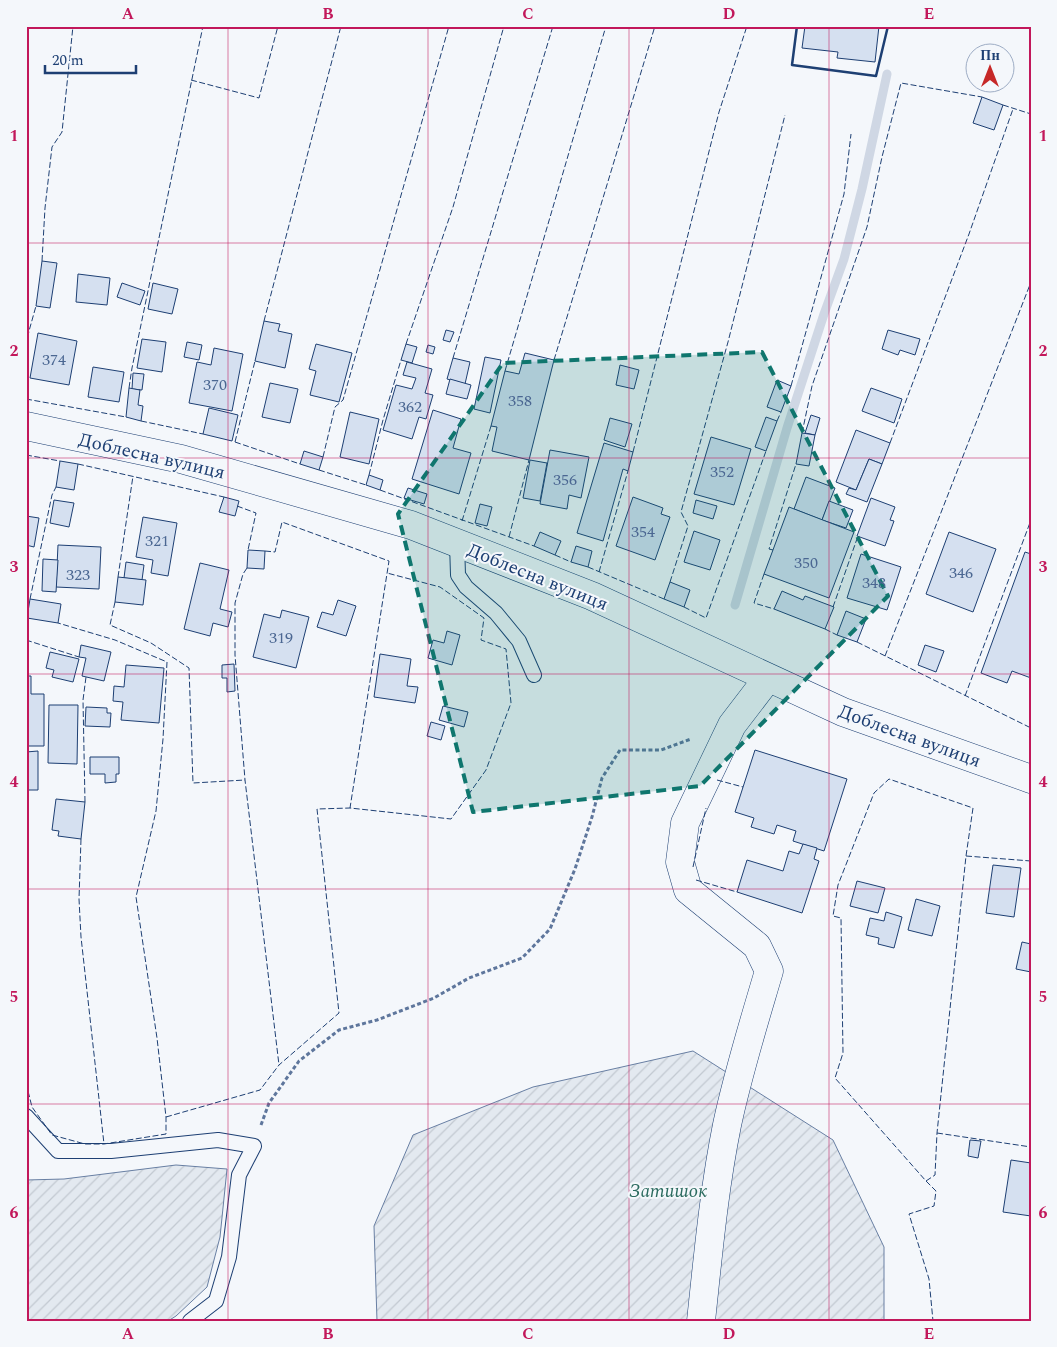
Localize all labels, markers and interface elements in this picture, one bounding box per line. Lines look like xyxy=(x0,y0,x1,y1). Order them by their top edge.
text: A xyxy=(122,2,135,26)
text: B xyxy=(322,2,334,26)
text: C xyxy=(522,2,534,26)
text: D xyxy=(723,2,736,26)
text: E xyxy=(924,2,934,26)
scale bar xyxy=(45,42,136,74)
north arrow xyxy=(964,42,1014,92)
text: Пн xyxy=(980,45,1000,66)
text: 20 m xyxy=(52,49,84,72)
text: 1 xyxy=(10,124,18,148)
text: 1 xyxy=(1039,124,1047,148)
text: 2 xyxy=(10,339,19,363)
text: 2 xyxy=(1039,339,1048,363)
house number: 374 xyxy=(42,348,66,372)
house number: 370 xyxy=(203,373,227,397)
house number: 358 xyxy=(508,389,532,413)
house number: 362 xyxy=(398,395,422,419)
street label: Доблесна вулиця xyxy=(75,425,228,487)
house number: 352 xyxy=(710,460,734,484)
house number: 356 xyxy=(553,468,577,492)
house number: 354 xyxy=(631,520,655,544)
house number: 321 xyxy=(145,529,169,553)
street label: Доблесна вулиця xyxy=(463,536,612,619)
house number: 350 xyxy=(794,551,818,575)
text: 3 xyxy=(10,555,19,579)
text: 3 xyxy=(1039,555,1048,579)
house number: 346 xyxy=(949,561,973,585)
house number: 323 xyxy=(66,563,90,587)
house number: 348 xyxy=(862,571,886,595)
house number: 319 xyxy=(269,626,293,650)
street label: Доблесна вулиця xyxy=(834,697,985,776)
text: 4 xyxy=(10,770,19,794)
text: 4 xyxy=(1039,770,1048,794)
text: 5 xyxy=(10,985,18,1009)
text: 5 xyxy=(1039,985,1047,1009)
park label: Затишок xyxy=(629,1177,707,1206)
text: 6 xyxy=(10,1201,19,1225)
text: 6 xyxy=(1039,1201,1048,1225)
text: A xyxy=(122,1322,135,1346)
text: B xyxy=(322,1322,334,1346)
text: C xyxy=(522,1322,534,1346)
text: D xyxy=(723,1322,736,1346)
text: E xyxy=(924,1322,934,1346)

